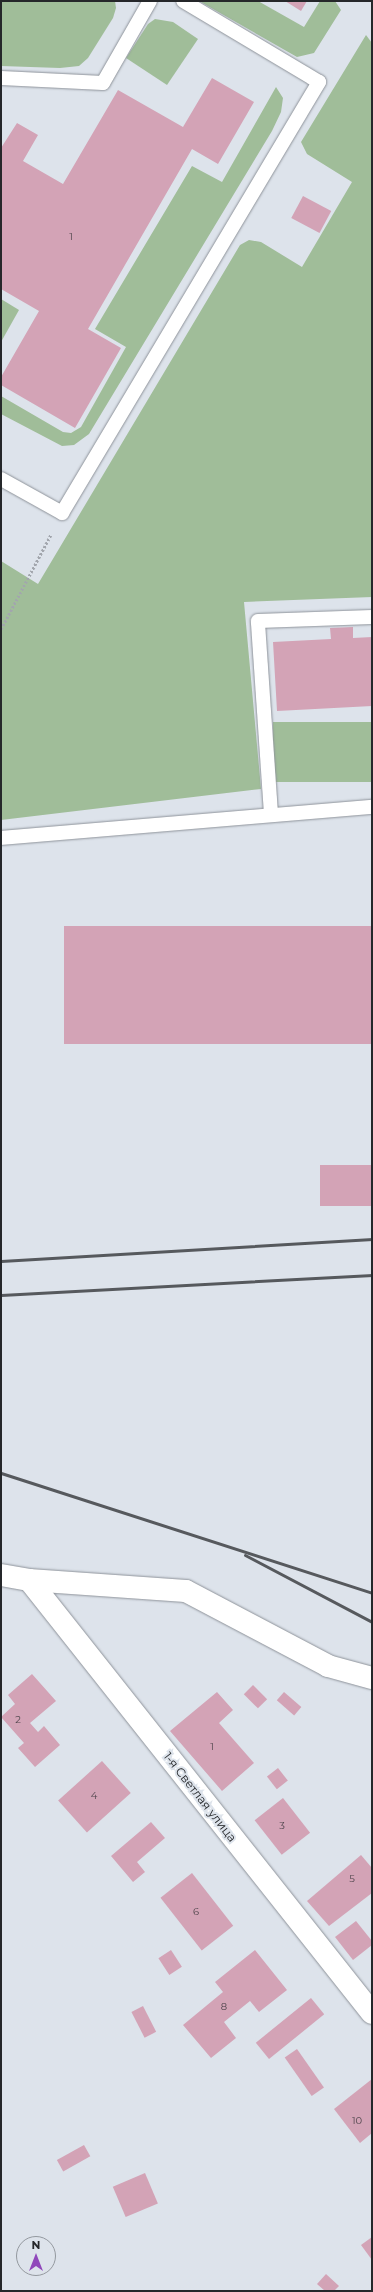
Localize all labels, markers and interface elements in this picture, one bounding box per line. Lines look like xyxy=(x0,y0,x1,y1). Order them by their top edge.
house number: 1 xyxy=(69,231,73,243)
house number: 2 xyxy=(15,1714,21,1726)
house number: 1 xyxy=(210,1741,214,1753)
street label: 1-я Светлая улица xyxy=(161,1749,239,1845)
house number: 4 xyxy=(91,1790,97,1802)
house number: 3 xyxy=(279,1820,285,1832)
house number: 5 xyxy=(349,1873,355,1885)
house number: 6 xyxy=(193,1906,199,1918)
house number: 8 xyxy=(221,2001,227,2013)
house number: 10 xyxy=(352,2115,362,2127)
north arrow xyxy=(16,2236,56,2276)
text: N xyxy=(32,2238,40,2252)

